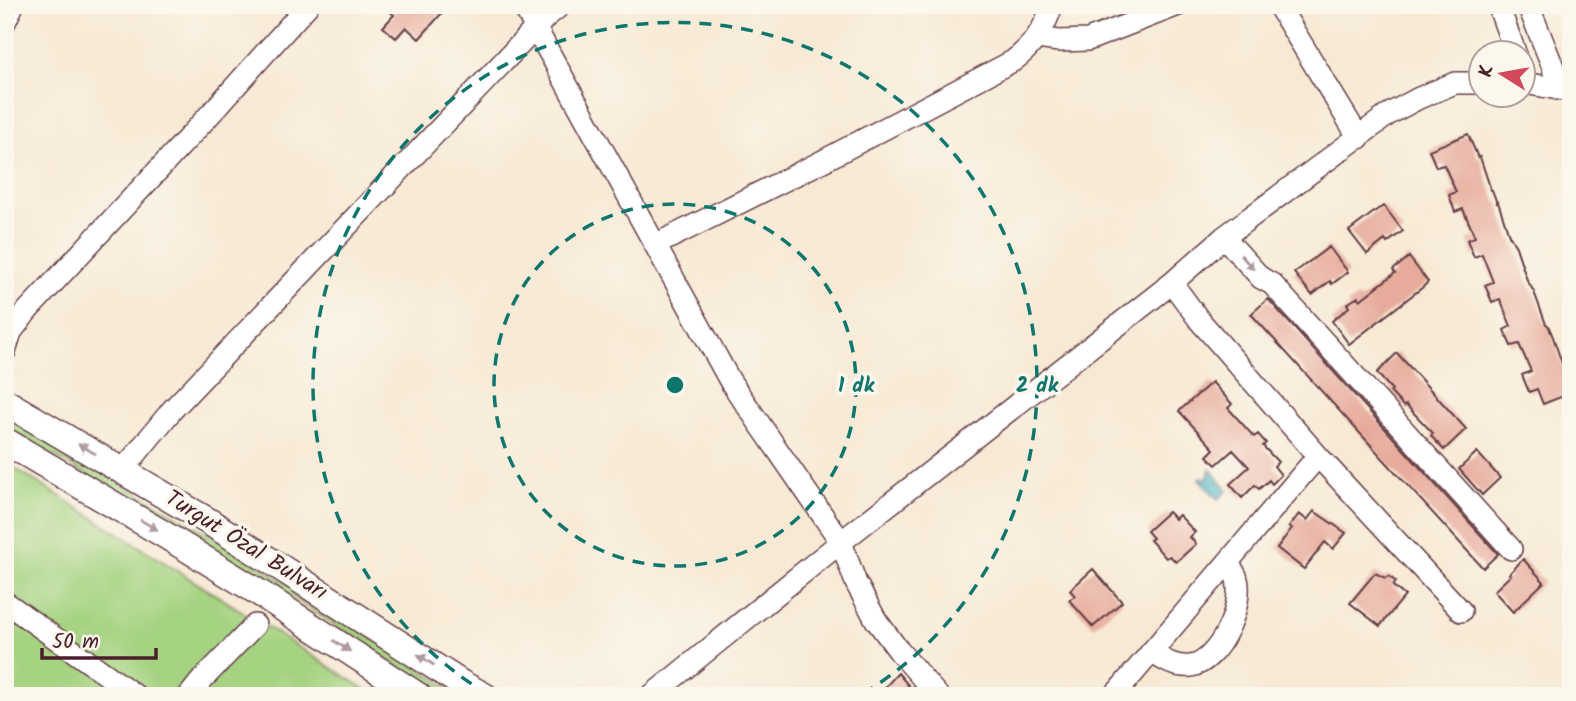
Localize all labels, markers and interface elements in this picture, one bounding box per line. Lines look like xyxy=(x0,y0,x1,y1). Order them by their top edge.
north arrow xyxy=(1468,38,1538,108)
text: K xyxy=(1471,63,1503,80)
one-way arrow xyxy=(1239,253,1255,271)
text: 1 dk xyxy=(838,370,875,403)
text: 2 dk xyxy=(1016,370,1059,403)
centre of rings xyxy=(663,373,687,397)
one-way arrow xyxy=(77,443,97,455)
street label: Turgut Özal Bulvarı xyxy=(157,481,335,611)
one-way arrow xyxy=(139,519,158,532)
scale bar xyxy=(42,617,156,661)
text: 50 m xyxy=(52,626,99,659)
one-way arrow xyxy=(332,639,351,652)
one-way arrow xyxy=(416,654,435,667)

